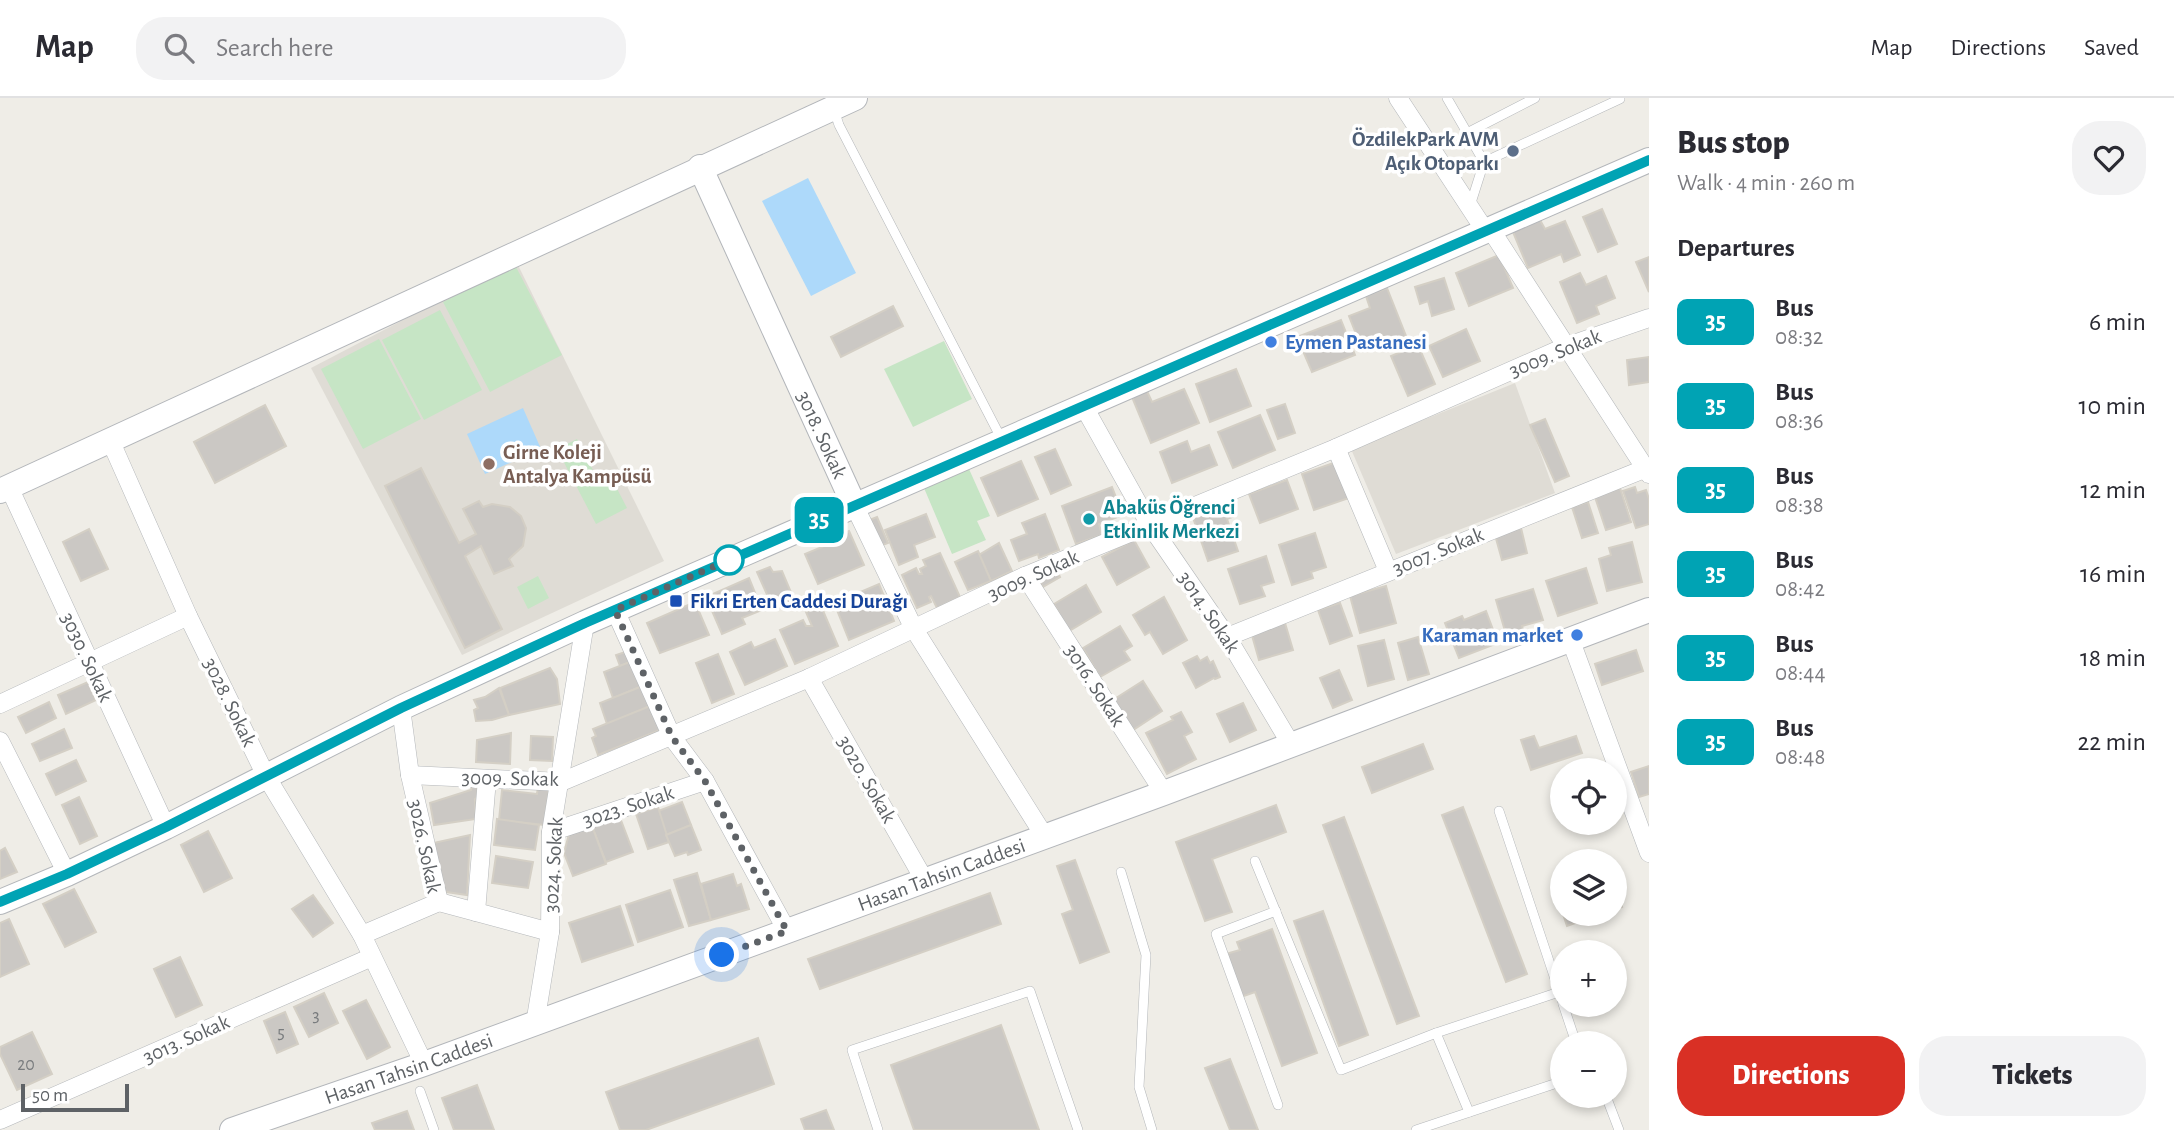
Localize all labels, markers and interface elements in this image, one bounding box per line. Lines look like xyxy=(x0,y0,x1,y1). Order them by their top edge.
search box xyxy=(136,17,626,80)
icon: search xyxy=(160,29,198,67)
text: Map xyxy=(35,31,94,64)
text: Search here xyxy=(216,35,334,61)
text: Map xyxy=(1870,36,1912,60)
text: Directions xyxy=(1950,36,2046,60)
text: Saved xyxy=(2084,36,2139,60)
button: heart xyxy=(2072,121,2146,195)
place label: ÖzdilekPark AVM Açık Otoparkı xyxy=(1352,127,1499,174)
text: Bus stop xyxy=(1677,127,1790,160)
marker: ÖzdilekPark AVM Açık Otoparkı xyxy=(1505,143,1521,159)
text: Walk · 4 min · 260 m xyxy=(1677,172,1855,195)
text: Departures xyxy=(1677,235,1795,261)
text: Bus xyxy=(1775,295,1814,321)
text: 6 min xyxy=(2089,309,2146,335)
text: 35 xyxy=(1705,310,1726,334)
street label: 3009. Sokak xyxy=(1506,325,1605,381)
text: 08:32 xyxy=(1775,326,1823,349)
place label: Eymen Pastanesi xyxy=(1285,332,1427,353)
marker: Eymen Pastanesi xyxy=(1263,334,1279,350)
text: Bus xyxy=(1775,379,1814,405)
street label: 3018. Sokak xyxy=(793,388,851,482)
text: 10 min xyxy=(2079,393,2146,419)
text: 35 xyxy=(1705,394,1726,418)
text: 08:36 xyxy=(1775,410,1824,433)
place label: Girne Koleji Antalya Kampüsü xyxy=(503,442,652,487)
marker: Girne Koleji Antalya Kampüsü xyxy=(481,456,497,472)
text: Bus xyxy=(1775,463,1814,489)
text: 12 min xyxy=(2080,477,2146,503)
text: 35 xyxy=(1705,478,1726,502)
text: 08:38 xyxy=(1775,494,1824,517)
place label: Abaküs Öğrenci Etkinlik Merkezi xyxy=(1103,495,1240,542)
line badge: 35 xyxy=(788,497,850,543)
text: 35 xyxy=(809,508,829,532)
marker: Abaküs Öğrenci Etkinlik Merkezi xyxy=(1081,511,1097,527)
street label: 3007. Sokak xyxy=(1390,524,1487,579)
unlabelled marker xyxy=(714,545,744,575)
street label: 3009. Sokak xyxy=(985,546,1082,605)
text: Bus xyxy=(1775,547,1814,573)
text: 16 min xyxy=(2080,561,2146,587)
text: 35 xyxy=(1705,562,1726,586)
street label: 3014. Sokak xyxy=(1174,568,1244,657)
text: 08:42 xyxy=(1775,578,1825,601)
place label: Fikri Erten Caddesi Durağı xyxy=(690,591,908,612)
marker: Fikri Erten Caddesi Durağı xyxy=(668,593,684,609)
street label: 3030. Sokak xyxy=(57,609,117,706)
place label: Karaman market xyxy=(1422,625,1563,646)
marker: Karaman market xyxy=(1569,627,1585,643)
text: Bus xyxy=(1775,631,1814,657)
street label: 3016. Sokak xyxy=(1060,640,1129,730)
text: 18 min xyxy=(2080,645,2146,671)
text: 35 xyxy=(1705,646,1726,670)
street label: 3028. Sokak xyxy=(199,655,260,750)
text: 08:44 xyxy=(1775,662,1825,685)
text: Bus xyxy=(1775,715,1814,741)
text: 22 min xyxy=(2078,729,2146,755)
text: 35 xyxy=(1705,730,1726,754)
street label: 3020. Sokak xyxy=(833,732,900,827)
text: 08:48 xyxy=(1775,746,1825,769)
map controls xyxy=(1550,758,1627,1108)
button: locate xyxy=(1550,758,1627,835)
street label: 3009. Sokak xyxy=(461,767,559,790)
street label: 3023. Sokak xyxy=(580,782,677,831)
street label: 3026. Sokak xyxy=(404,797,445,895)
street label: 3024. Sokak xyxy=(541,816,567,913)
street label: Hasan Tahsin Caddesi xyxy=(855,835,1028,915)
button: layers xyxy=(1550,849,1627,926)
your location xyxy=(704,937,739,972)
button: + xyxy=(1550,940,1627,1017)
house number: 3 xyxy=(312,1007,320,1025)
street label: 3013. Sokak xyxy=(140,1011,233,1068)
house number: 5 xyxy=(277,1024,285,1042)
street label: Hasan Tahsin Caddesi xyxy=(322,1030,496,1108)
button: − xyxy=(1550,1031,1627,1108)
button: Directions xyxy=(1677,1036,1905,1116)
button: Tickets xyxy=(1919,1036,2146,1116)
house number: 20 xyxy=(17,1056,35,1074)
scale bar xyxy=(21,1081,130,1113)
text: 50 m xyxy=(32,1086,68,1105)

